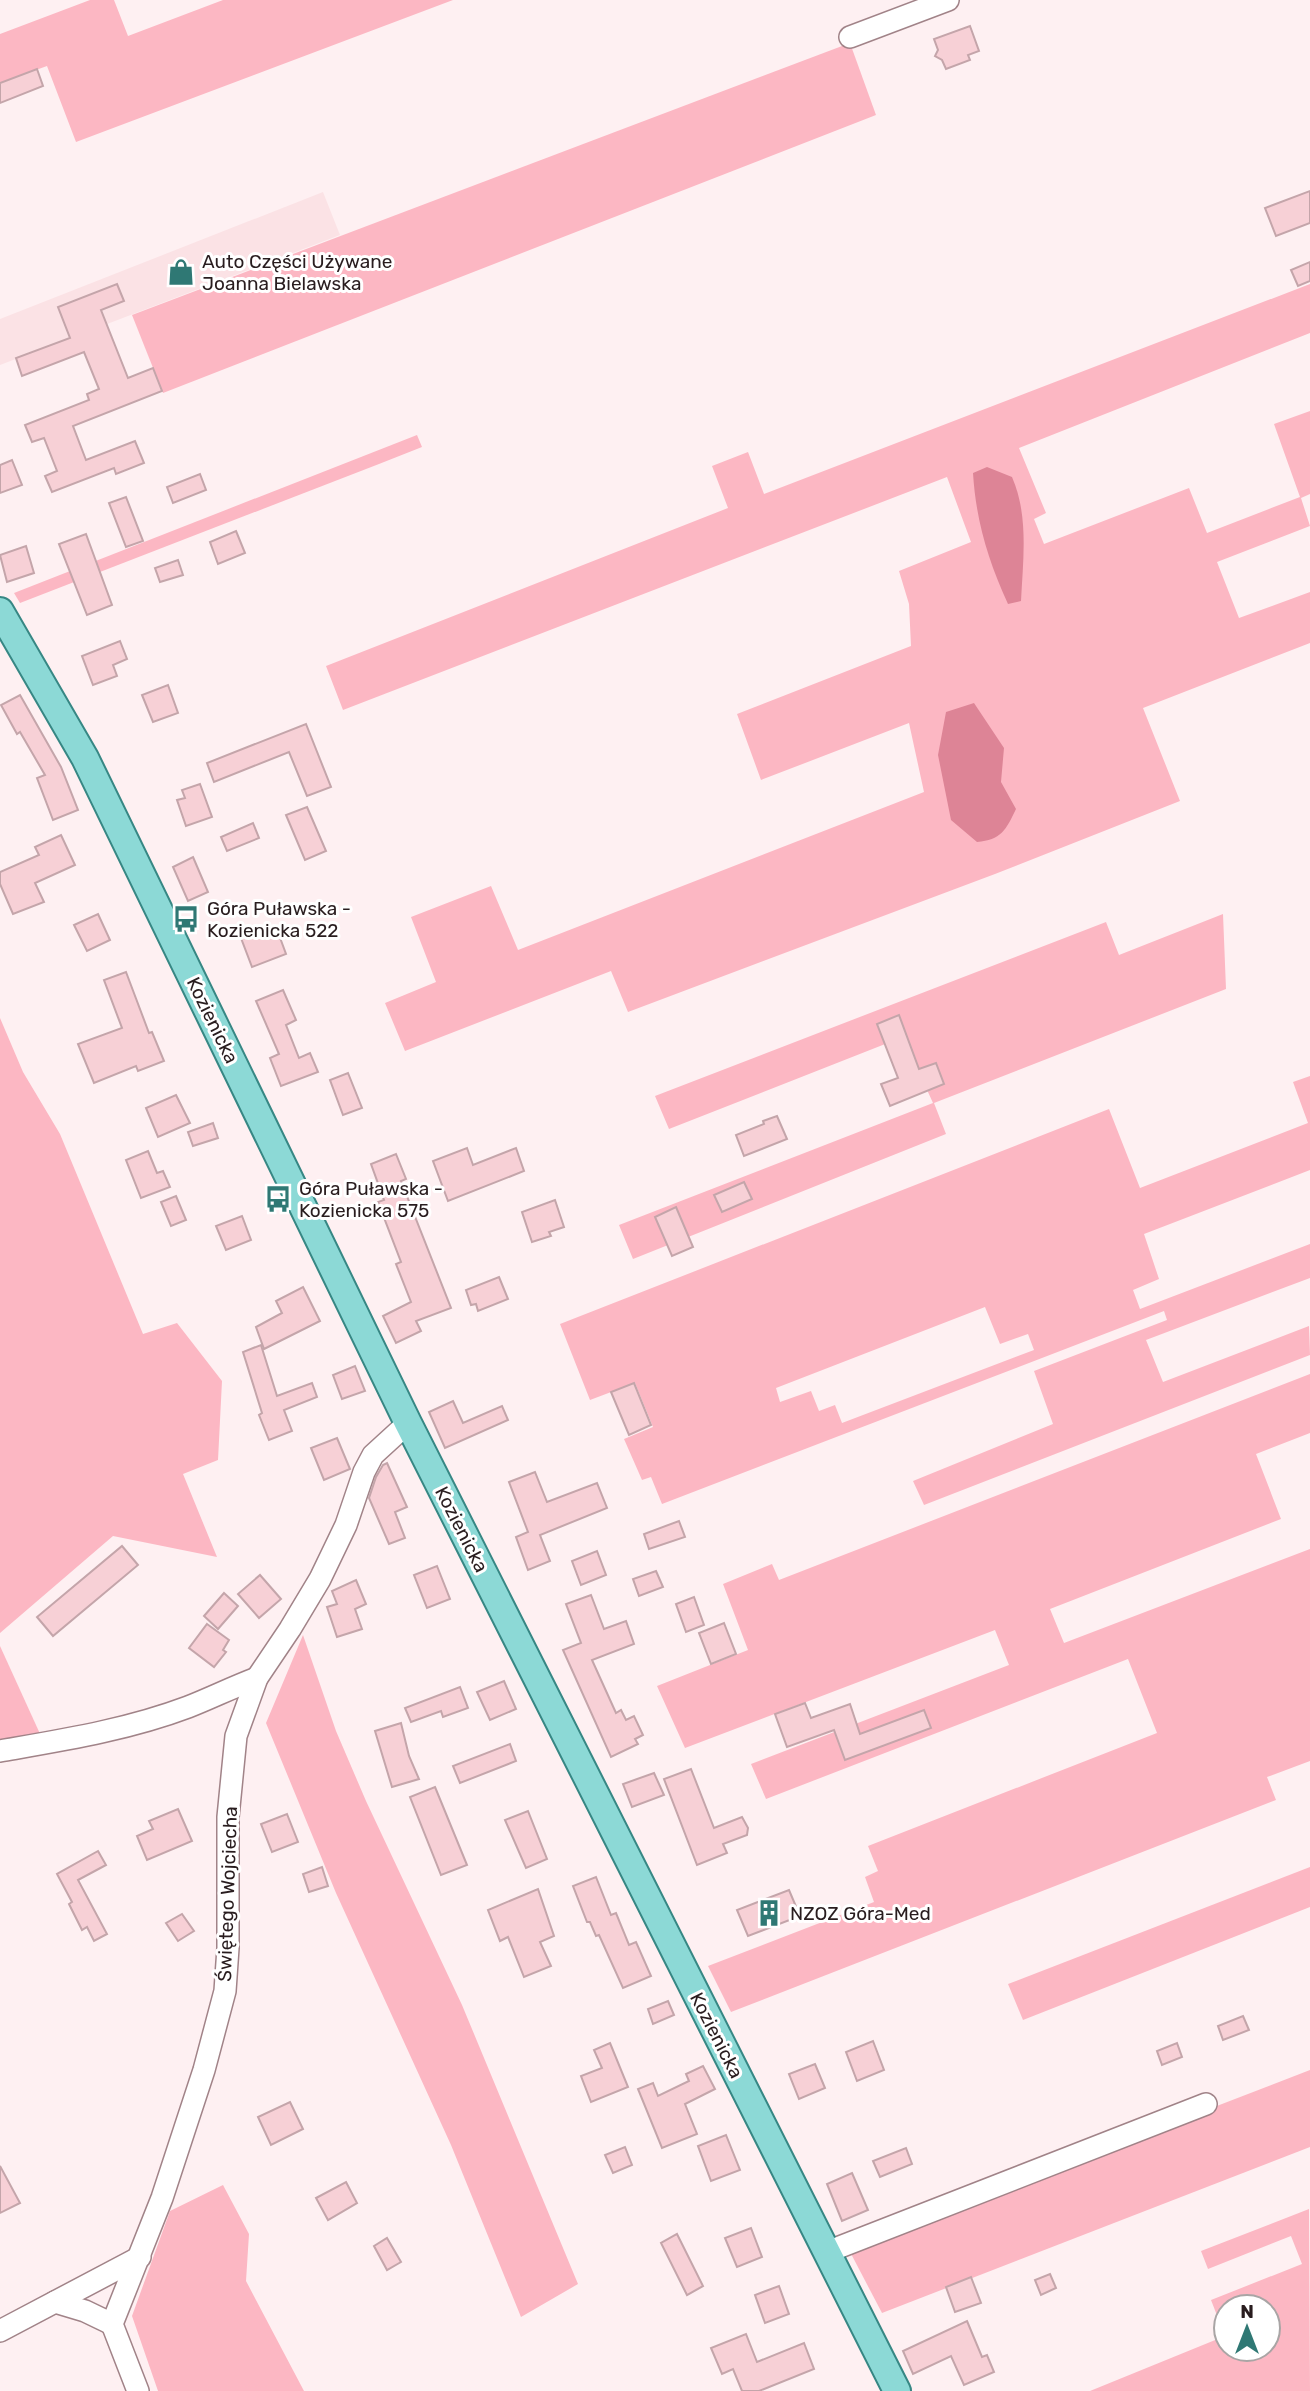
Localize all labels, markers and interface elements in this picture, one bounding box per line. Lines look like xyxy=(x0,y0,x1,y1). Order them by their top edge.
place label: Auto Części Używane Joanna Bielawska xyxy=(202,250,392,295)
shop icon: Auto Części Używane Joanna Bielawska xyxy=(166,257,196,287)
place label: Góra Puławska - Kozienicka 522 xyxy=(207,897,351,942)
bus stop icon: Góra Puławska - Kozienicka 522 xyxy=(171,904,201,934)
street label: Kozienicka xyxy=(182,973,243,1067)
place label: Góra Puławska - Kozienicka 575 xyxy=(299,1177,443,1222)
bus stop icon: Góra Puławska - Kozienicka 575 xyxy=(263,1184,293,1214)
street label: Kozienicka xyxy=(430,1482,493,1576)
street label: Świętego Wojciecha xyxy=(213,1806,242,1982)
building icon: NZOZ Góra-Med xyxy=(754,1898,784,1928)
place label: NZOZ Góra-Med xyxy=(790,1902,931,1925)
street label: Kozienicka xyxy=(685,1988,748,2082)
north arrow xyxy=(1212,2293,1282,2363)
text: N xyxy=(1240,2300,1254,2323)

